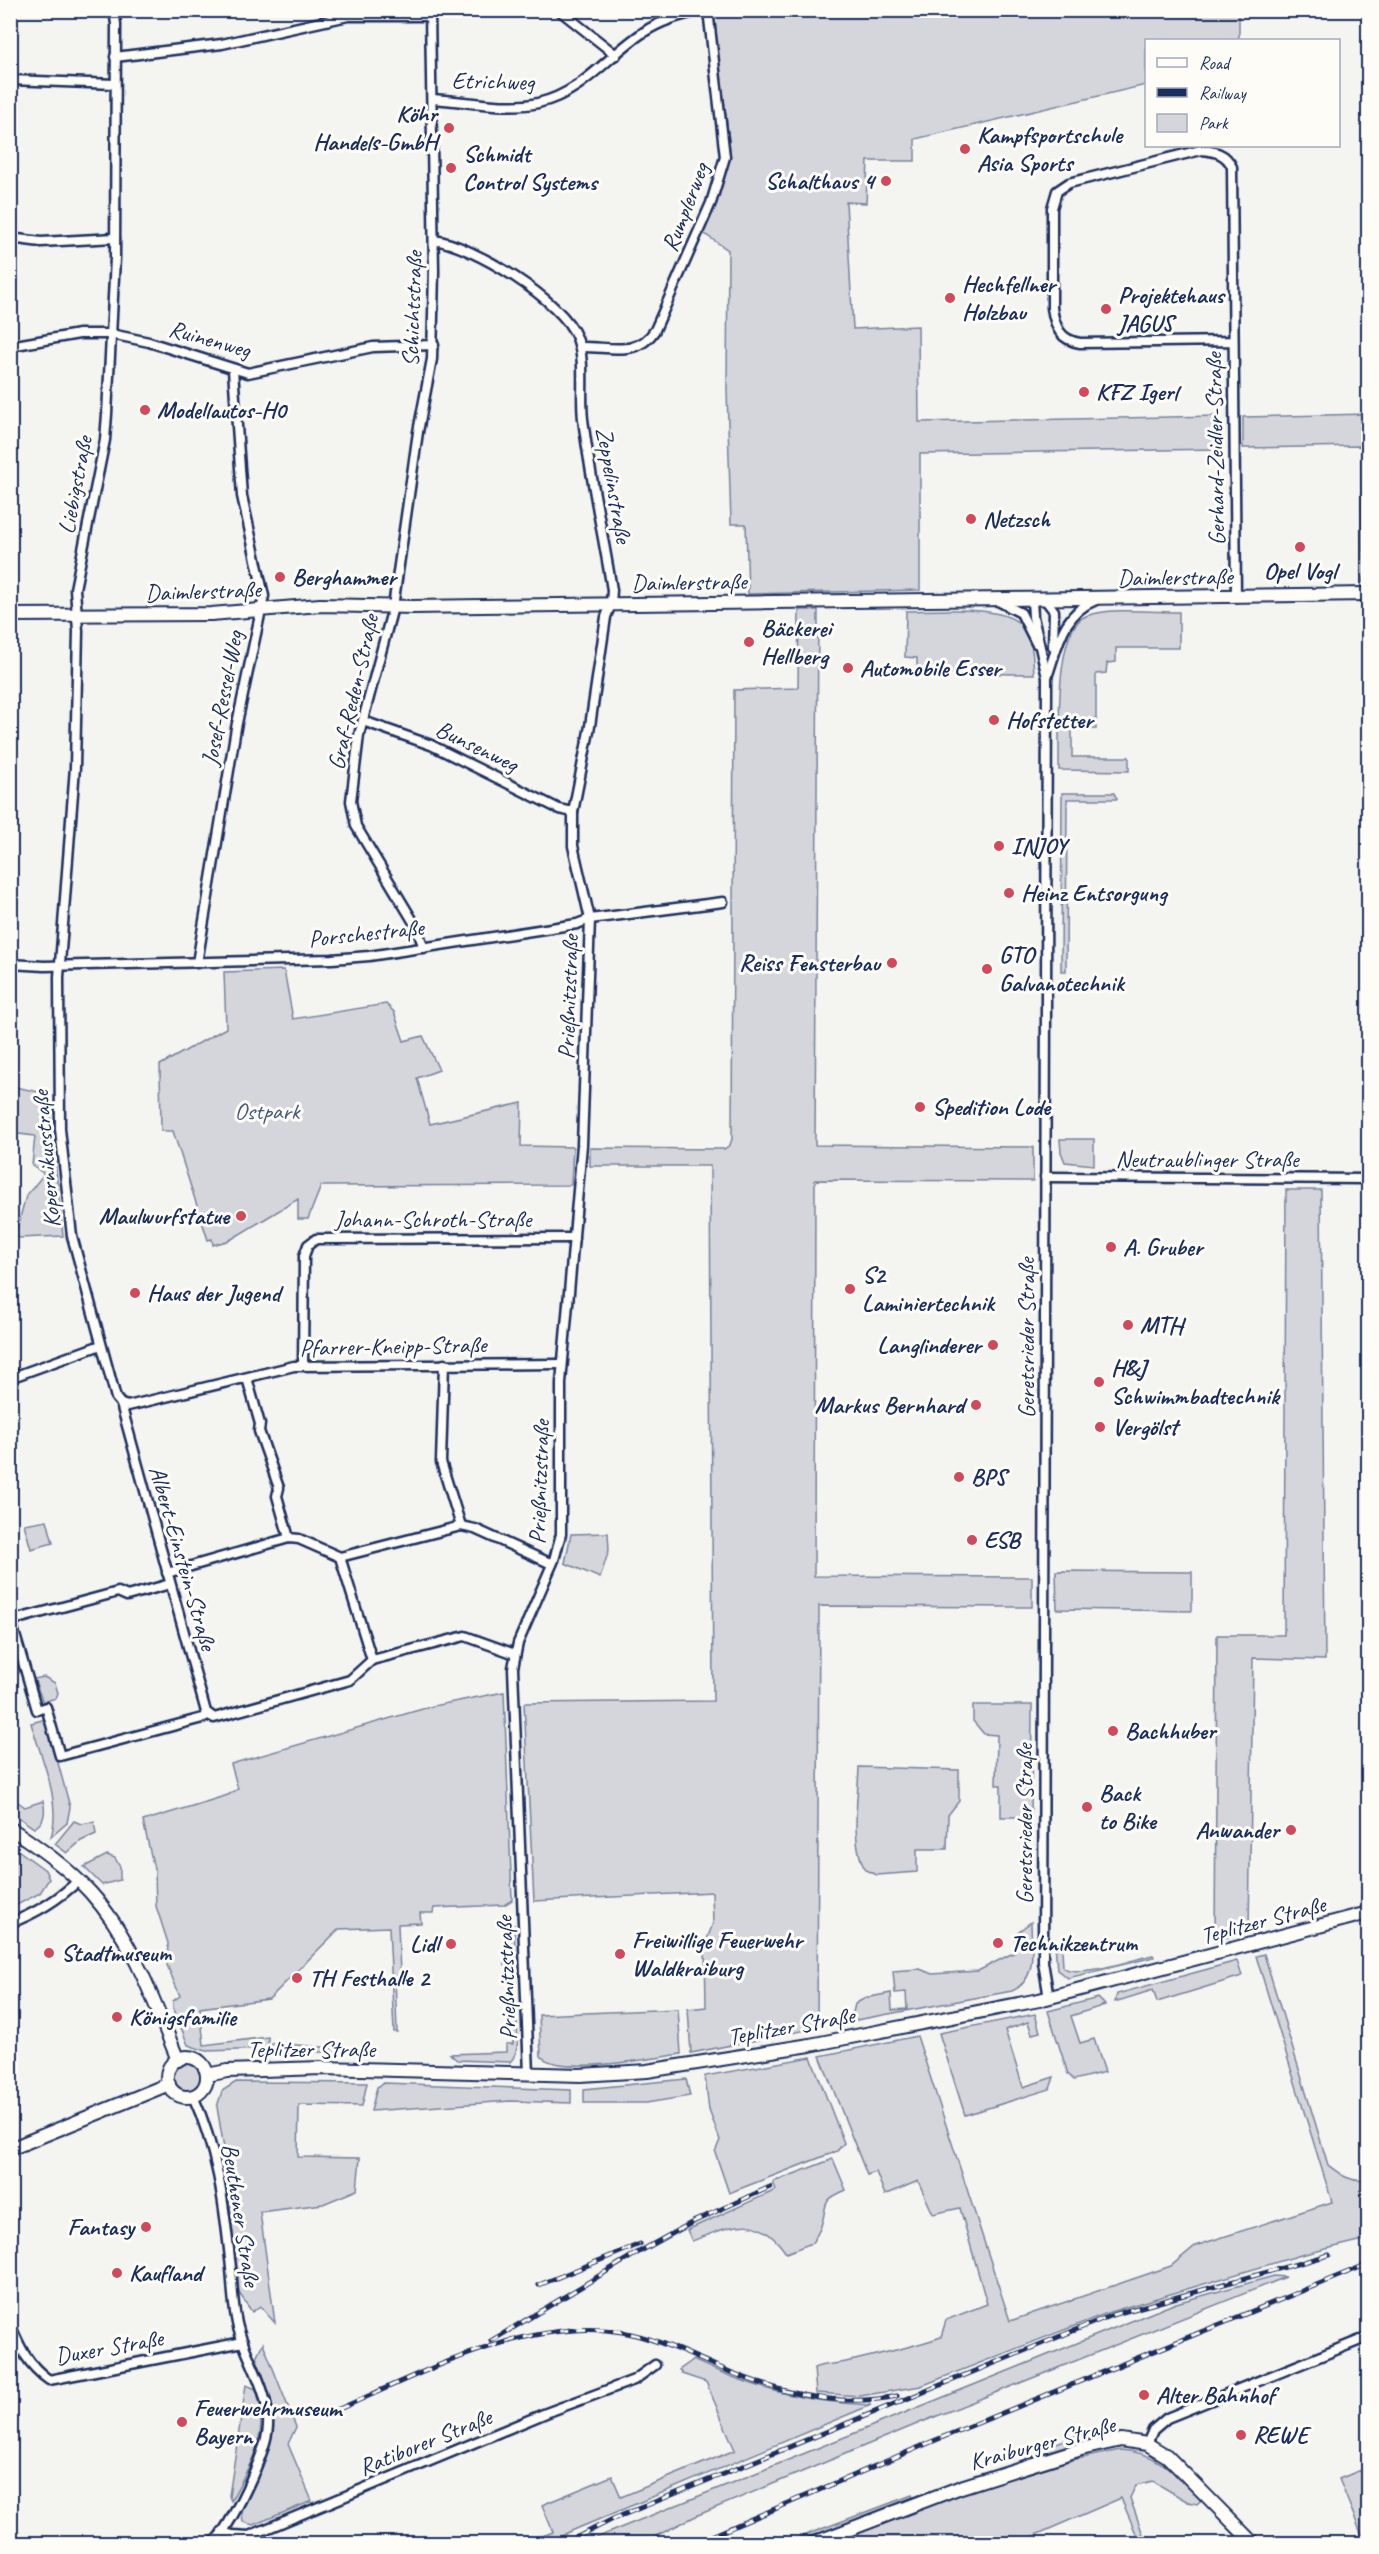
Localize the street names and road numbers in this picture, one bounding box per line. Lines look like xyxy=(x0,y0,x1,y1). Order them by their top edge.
street label: Etrichweg xyxy=(451,65,536,97)
street label: Rumplerweg xyxy=(654,157,716,256)
street label: Schichtstraße xyxy=(395,248,429,367)
street label: Ruinenweg xyxy=(166,313,256,365)
street label: Gerhard-Zeidler-Straße xyxy=(1198,350,1232,546)
street label: Zeppelinstraße xyxy=(589,425,639,547)
street label: Liebigstraße xyxy=(51,431,100,536)
street label: Daimlerstraße xyxy=(1117,561,1235,593)
street label: Daimlerstraße xyxy=(631,566,749,598)
street label: Daimlerstraße xyxy=(145,574,263,608)
street label: Graf-Reden-Straße xyxy=(321,609,386,773)
street label: Josef-Ressel-Weg xyxy=(194,627,250,769)
street label: Bunsenweg xyxy=(431,713,525,780)
street label: Porschestraße xyxy=(307,912,427,954)
street label: Prießnitzstraße xyxy=(551,932,585,1060)
street label: Kopernikusstraße xyxy=(25,1087,67,1229)
street label: Neutraublinger Straße xyxy=(1115,1144,1301,1174)
street label: Johann-Schroth-Straße xyxy=(334,1204,534,1234)
street label: Geretsrieder Straße xyxy=(1011,1256,1041,1418)
street label: Pfarrer-Kneipp-Straße xyxy=(299,1329,489,1363)
street label: Prießnitzstraße xyxy=(522,1417,556,1545)
street label: Albert-Einstein-Straße xyxy=(142,1462,224,1656)
street label: Geretsrieder Straße xyxy=(1009,1742,1039,1904)
street label: Teplitzer Straße xyxy=(1197,1888,1331,1951)
street label: Prießnitzstraße xyxy=(489,1913,523,2041)
street label: Teplitzer Straße xyxy=(725,2000,859,2052)
street label: Teplitzer Straße xyxy=(247,2034,377,2064)
street label: Beuthener Straße xyxy=(215,2142,267,2291)
street label: Duxer Straße xyxy=(53,2322,167,2371)
street label: Ratiborer Straße xyxy=(354,2401,498,2482)
street label: Kraiburger Straße xyxy=(966,2409,1120,2477)

